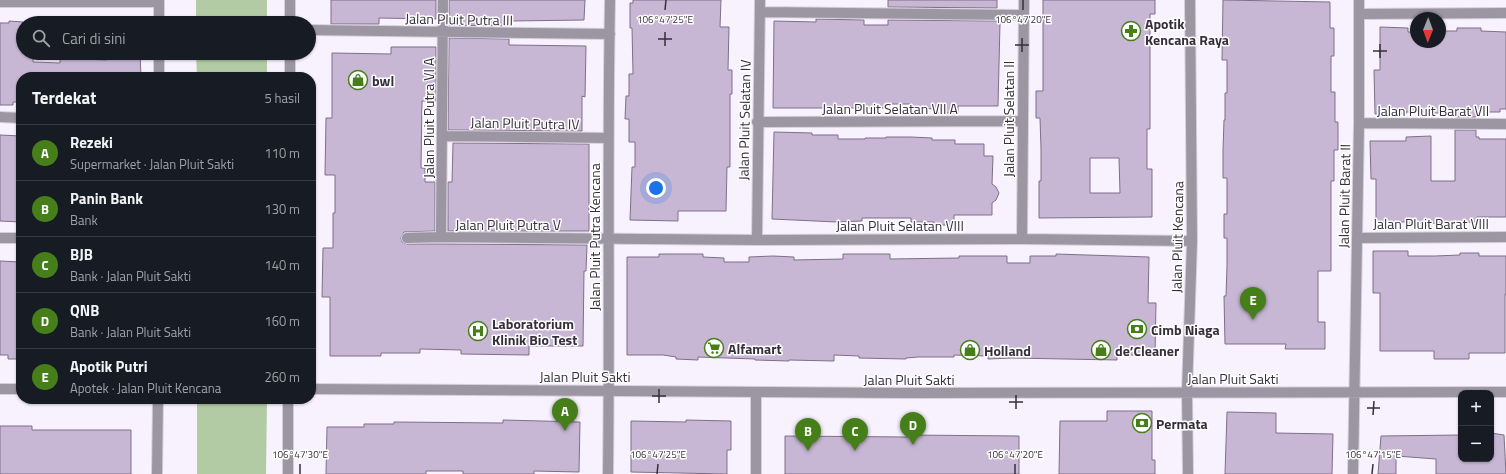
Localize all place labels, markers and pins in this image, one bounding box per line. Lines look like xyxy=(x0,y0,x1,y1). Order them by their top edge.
place label: Apotik Kencana Raya xyxy=(1145,13,1229,50)
pharmacy icon: Apotik Kencana Raya xyxy=(1120,20,1142,42)
shop icon: bwl xyxy=(347,69,369,91)
place label: bwl xyxy=(372,70,394,91)
pin: E xyxy=(1240,287,1266,320)
place label: Laboratorium Klinik Bio Test xyxy=(492,313,577,350)
bank icon: Cimb Niaga xyxy=(1126,318,1148,340)
place label: Cimb Niaga xyxy=(1151,319,1220,340)
hospital icon: Laboratorium Klinik Bio Test xyxy=(467,320,489,342)
supermarket icon: Alfamart xyxy=(703,337,725,359)
place label: Alfamart xyxy=(728,338,782,359)
shop icon: Holland xyxy=(959,339,981,361)
shop icon: de’Cleaner xyxy=(1090,339,1112,361)
place label: Holland xyxy=(984,340,1031,361)
place label: de’Cleaner xyxy=(1115,340,1179,361)
pin: A xyxy=(552,398,578,431)
pin: D xyxy=(900,412,926,445)
bank icon: Permata xyxy=(1131,412,1153,434)
place label: Permata xyxy=(1156,413,1208,434)
pin: B xyxy=(795,418,821,451)
pin: C xyxy=(842,418,868,451)

